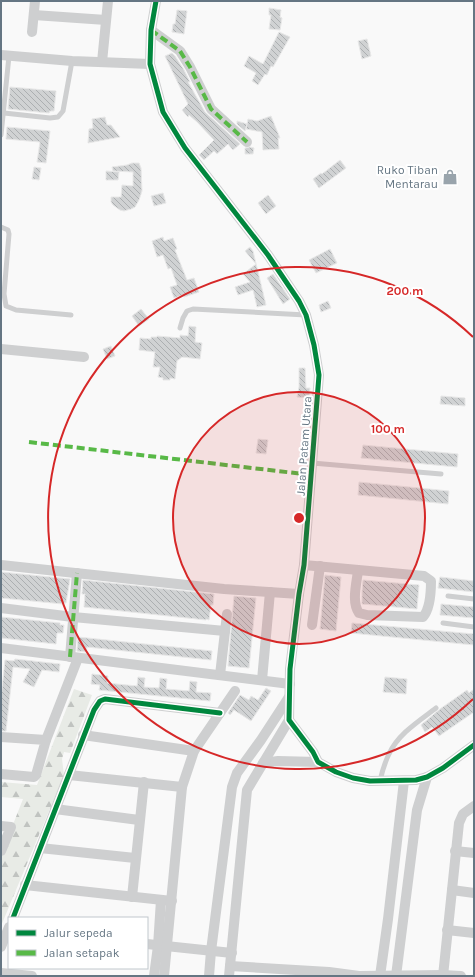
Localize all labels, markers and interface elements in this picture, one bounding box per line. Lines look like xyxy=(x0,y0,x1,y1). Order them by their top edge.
place label: Ruko Tiban Mentarau xyxy=(377,163,438,191)
shop icon: Ruko Tiban Mentarau xyxy=(441,168,459,186)
text: 200 m xyxy=(387,284,423,298)
street label: Jalan Patam Utara xyxy=(294,396,314,496)
text: 100 m xyxy=(371,422,405,436)
centre of rings xyxy=(292,511,306,525)
legend xyxy=(8,917,148,969)
text: Jalur sepeda xyxy=(44,926,113,940)
text: Jalan setapak xyxy=(44,946,120,960)

